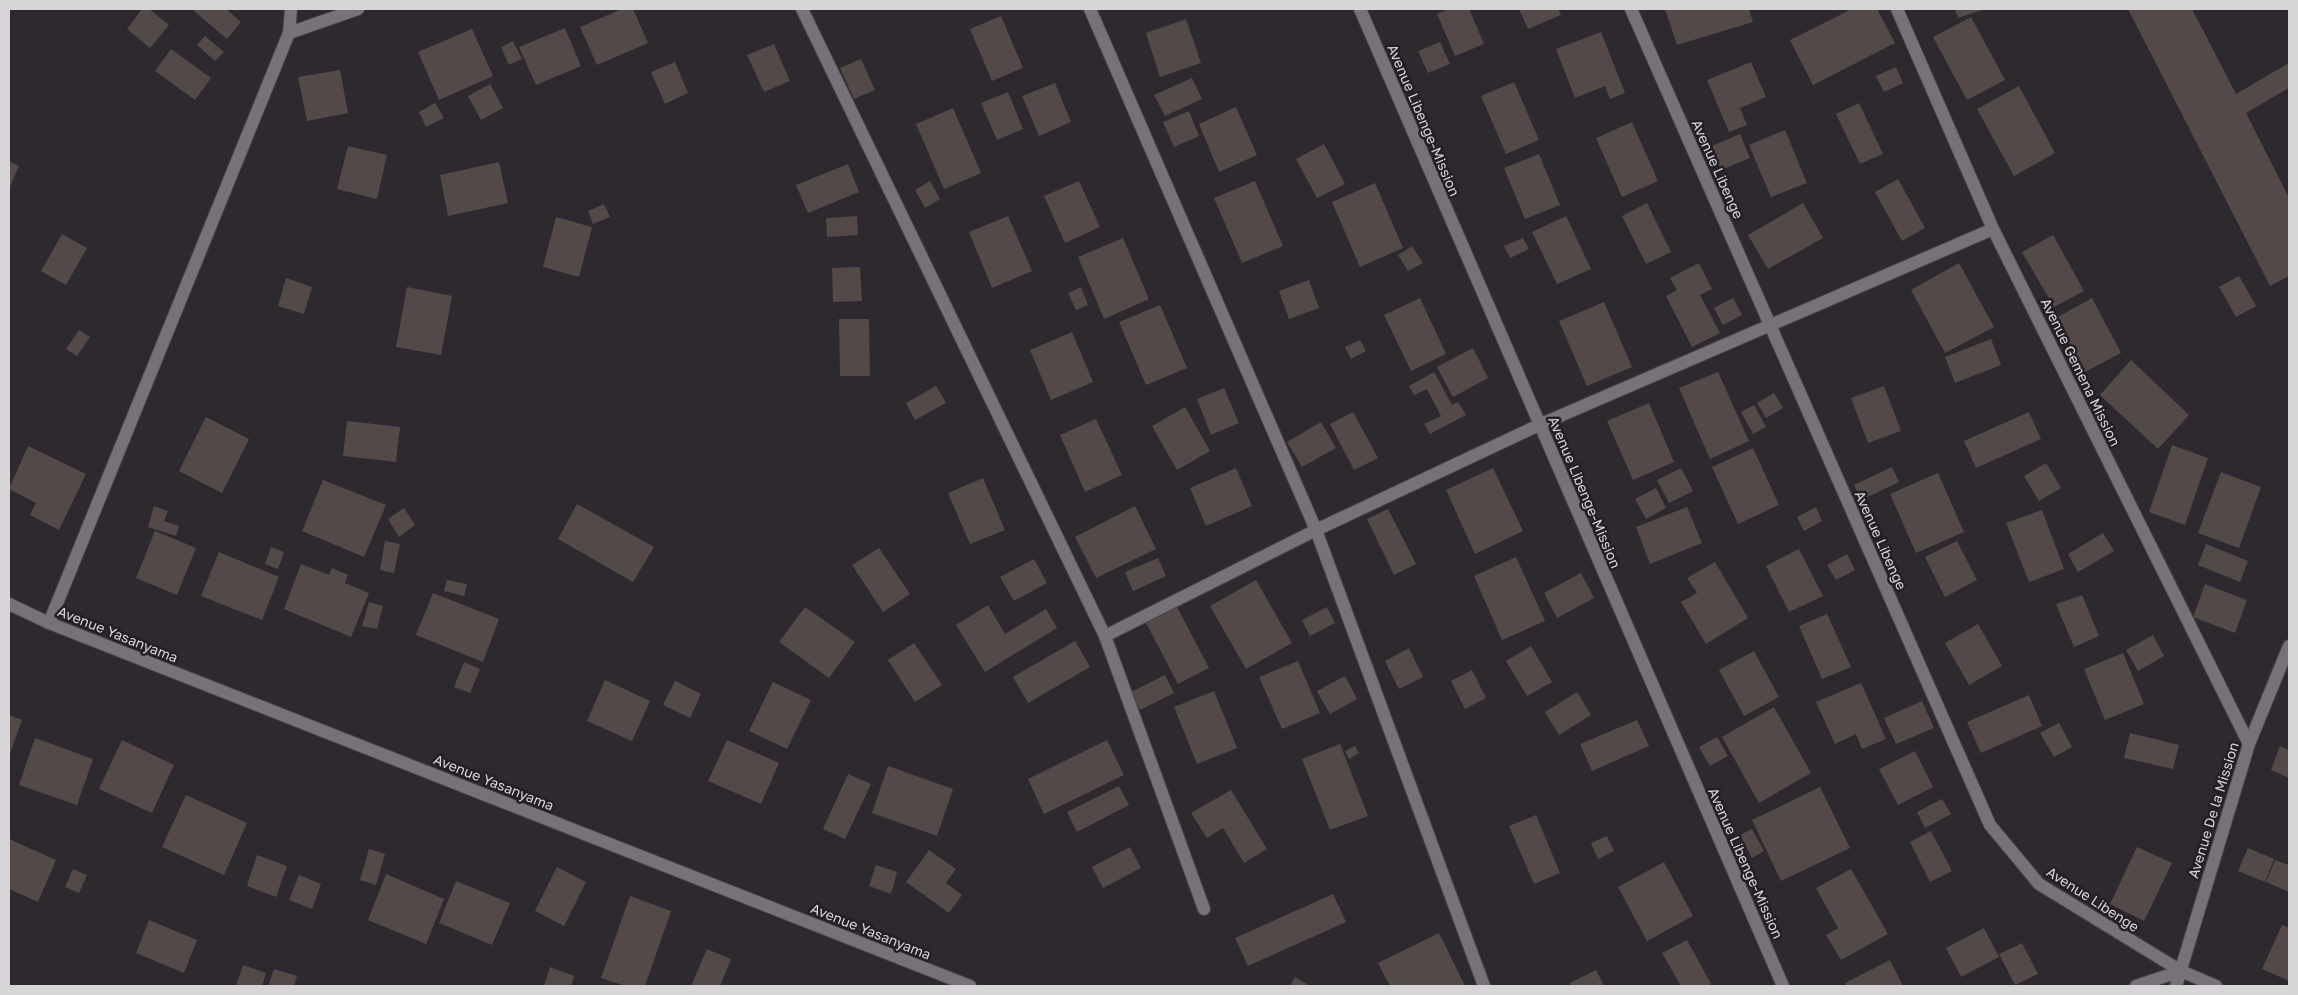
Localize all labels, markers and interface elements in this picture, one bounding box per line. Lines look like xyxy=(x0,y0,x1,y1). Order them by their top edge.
street label: Avenue Libenge-Mission xyxy=(1384,41,1464,199)
street label: Avenue Libenge xyxy=(1689,117,1747,221)
street label: Avenue Gemena Mission xyxy=(2038,295,2124,449)
street label: Avenue Libenge-Mission xyxy=(1545,413,1625,571)
street label: Avenue Libenge xyxy=(1852,488,1910,592)
street label: Avenue Yasanyama xyxy=(55,602,181,666)
street label: Avenue De la Mission xyxy=(2184,740,2242,880)
street label: Avenue Yasanyama xyxy=(431,750,557,814)
street label: Avenue Libenge-Mission xyxy=(1705,785,1787,941)
street label: Avenue Libenge xyxy=(2044,863,2142,935)
street label: Avenue Yasanyama xyxy=(808,899,934,963)

